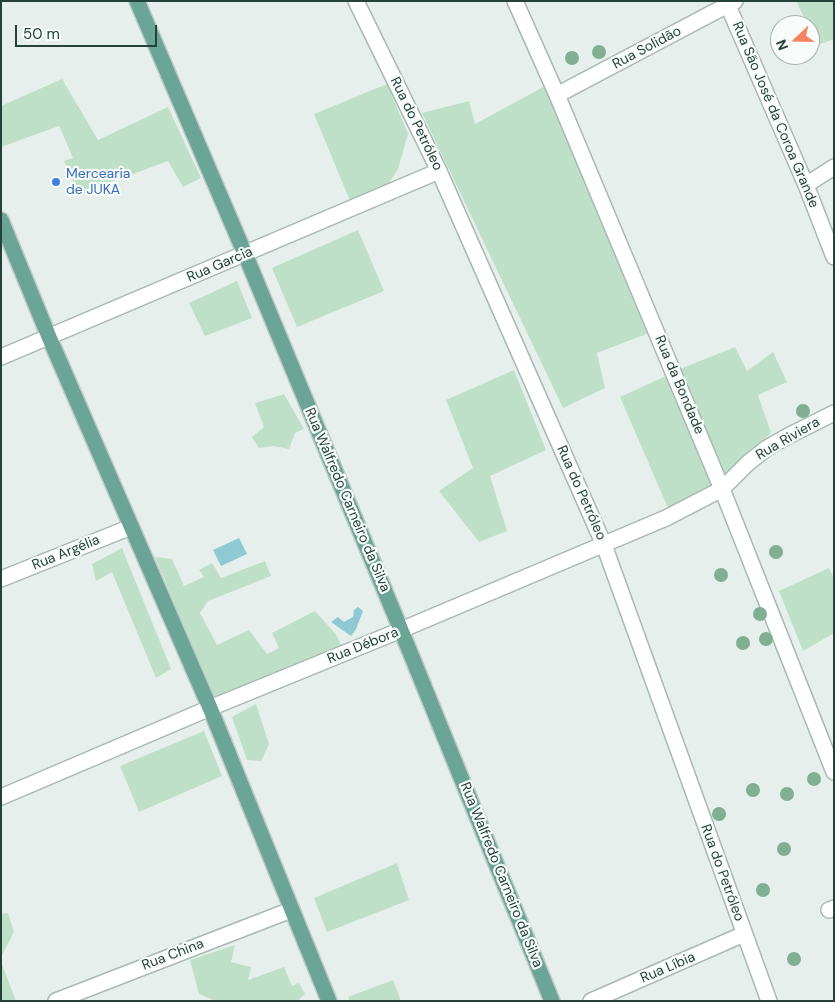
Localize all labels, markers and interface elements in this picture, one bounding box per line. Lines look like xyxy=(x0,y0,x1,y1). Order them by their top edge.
scale bar xyxy=(18,15,160,47)
north arrow xyxy=(770,15,820,65)
street label: Rua São José da Coroa Grande xyxy=(728,19,822,211)
street label: Rua Solidão xyxy=(610,23,684,73)
text: 50 m xyxy=(23,24,60,44)
text: N xyxy=(772,37,792,53)
street label: Rua do Petróleo xyxy=(386,74,446,174)
place label: Mercearia de JUKA xyxy=(66,166,130,198)
marker: Mercearia de JUKA xyxy=(50,176,62,188)
street label: Rua Garcia xyxy=(185,244,255,286)
street label: Rua da Bondade xyxy=(651,333,707,437)
street label: Rua Walfredo Carneiro da Silva xyxy=(301,405,393,595)
street label: Rua Riviera xyxy=(753,414,823,464)
street label: Rua do Petróleo xyxy=(553,443,609,543)
street label: Rua Argélia xyxy=(30,532,102,574)
street label: Rua Débora xyxy=(325,624,401,668)
street label: Rua Walfredo Carneiro da Silva xyxy=(456,780,546,970)
street label: Rua do Petróleo xyxy=(697,822,747,924)
street label: Rua China xyxy=(140,936,206,974)
street label: Rua Líbia xyxy=(638,949,698,987)

